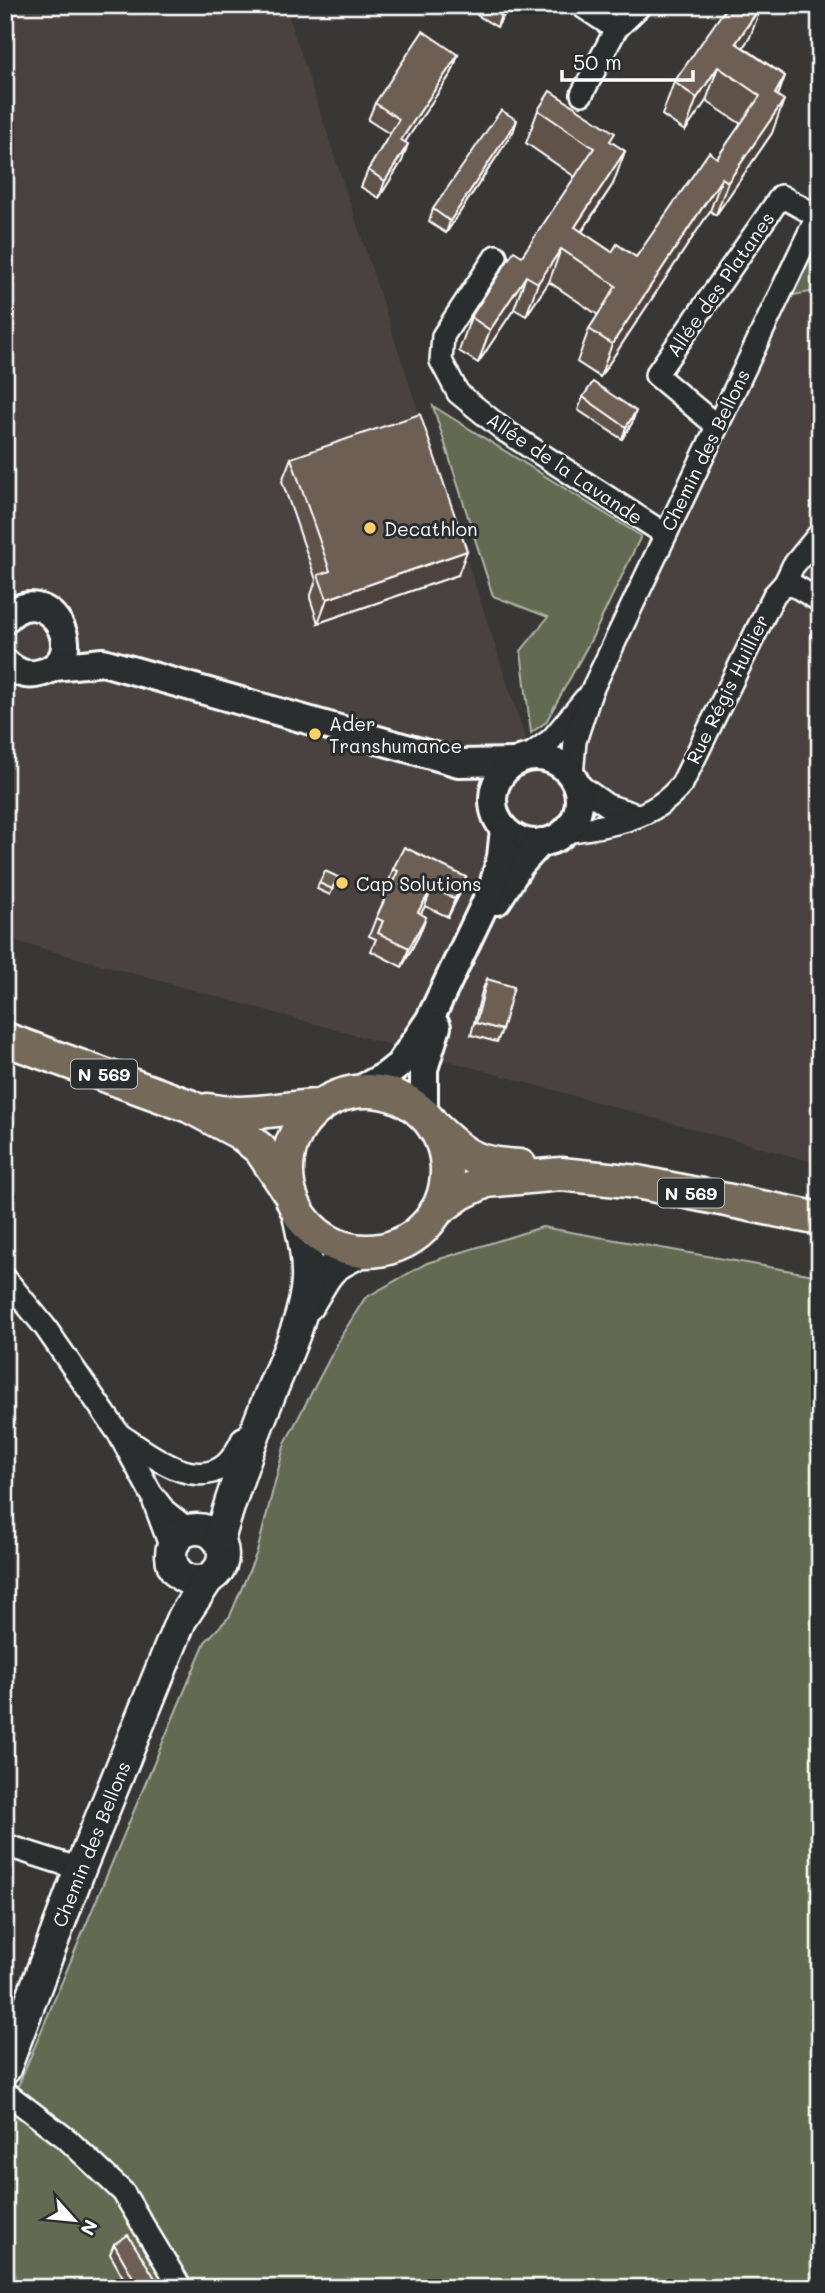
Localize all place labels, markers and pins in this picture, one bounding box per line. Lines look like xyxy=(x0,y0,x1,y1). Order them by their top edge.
place label: Decathlon xyxy=(384,516,477,541)
marker: Decathlon xyxy=(362,520,378,536)
place label: Ader Transhumance xyxy=(329,711,462,758)
marker: Ader Transhumance xyxy=(307,726,323,742)
place label: Cap Solutions xyxy=(356,871,482,896)
marker: Cap Solutions xyxy=(334,875,350,891)

